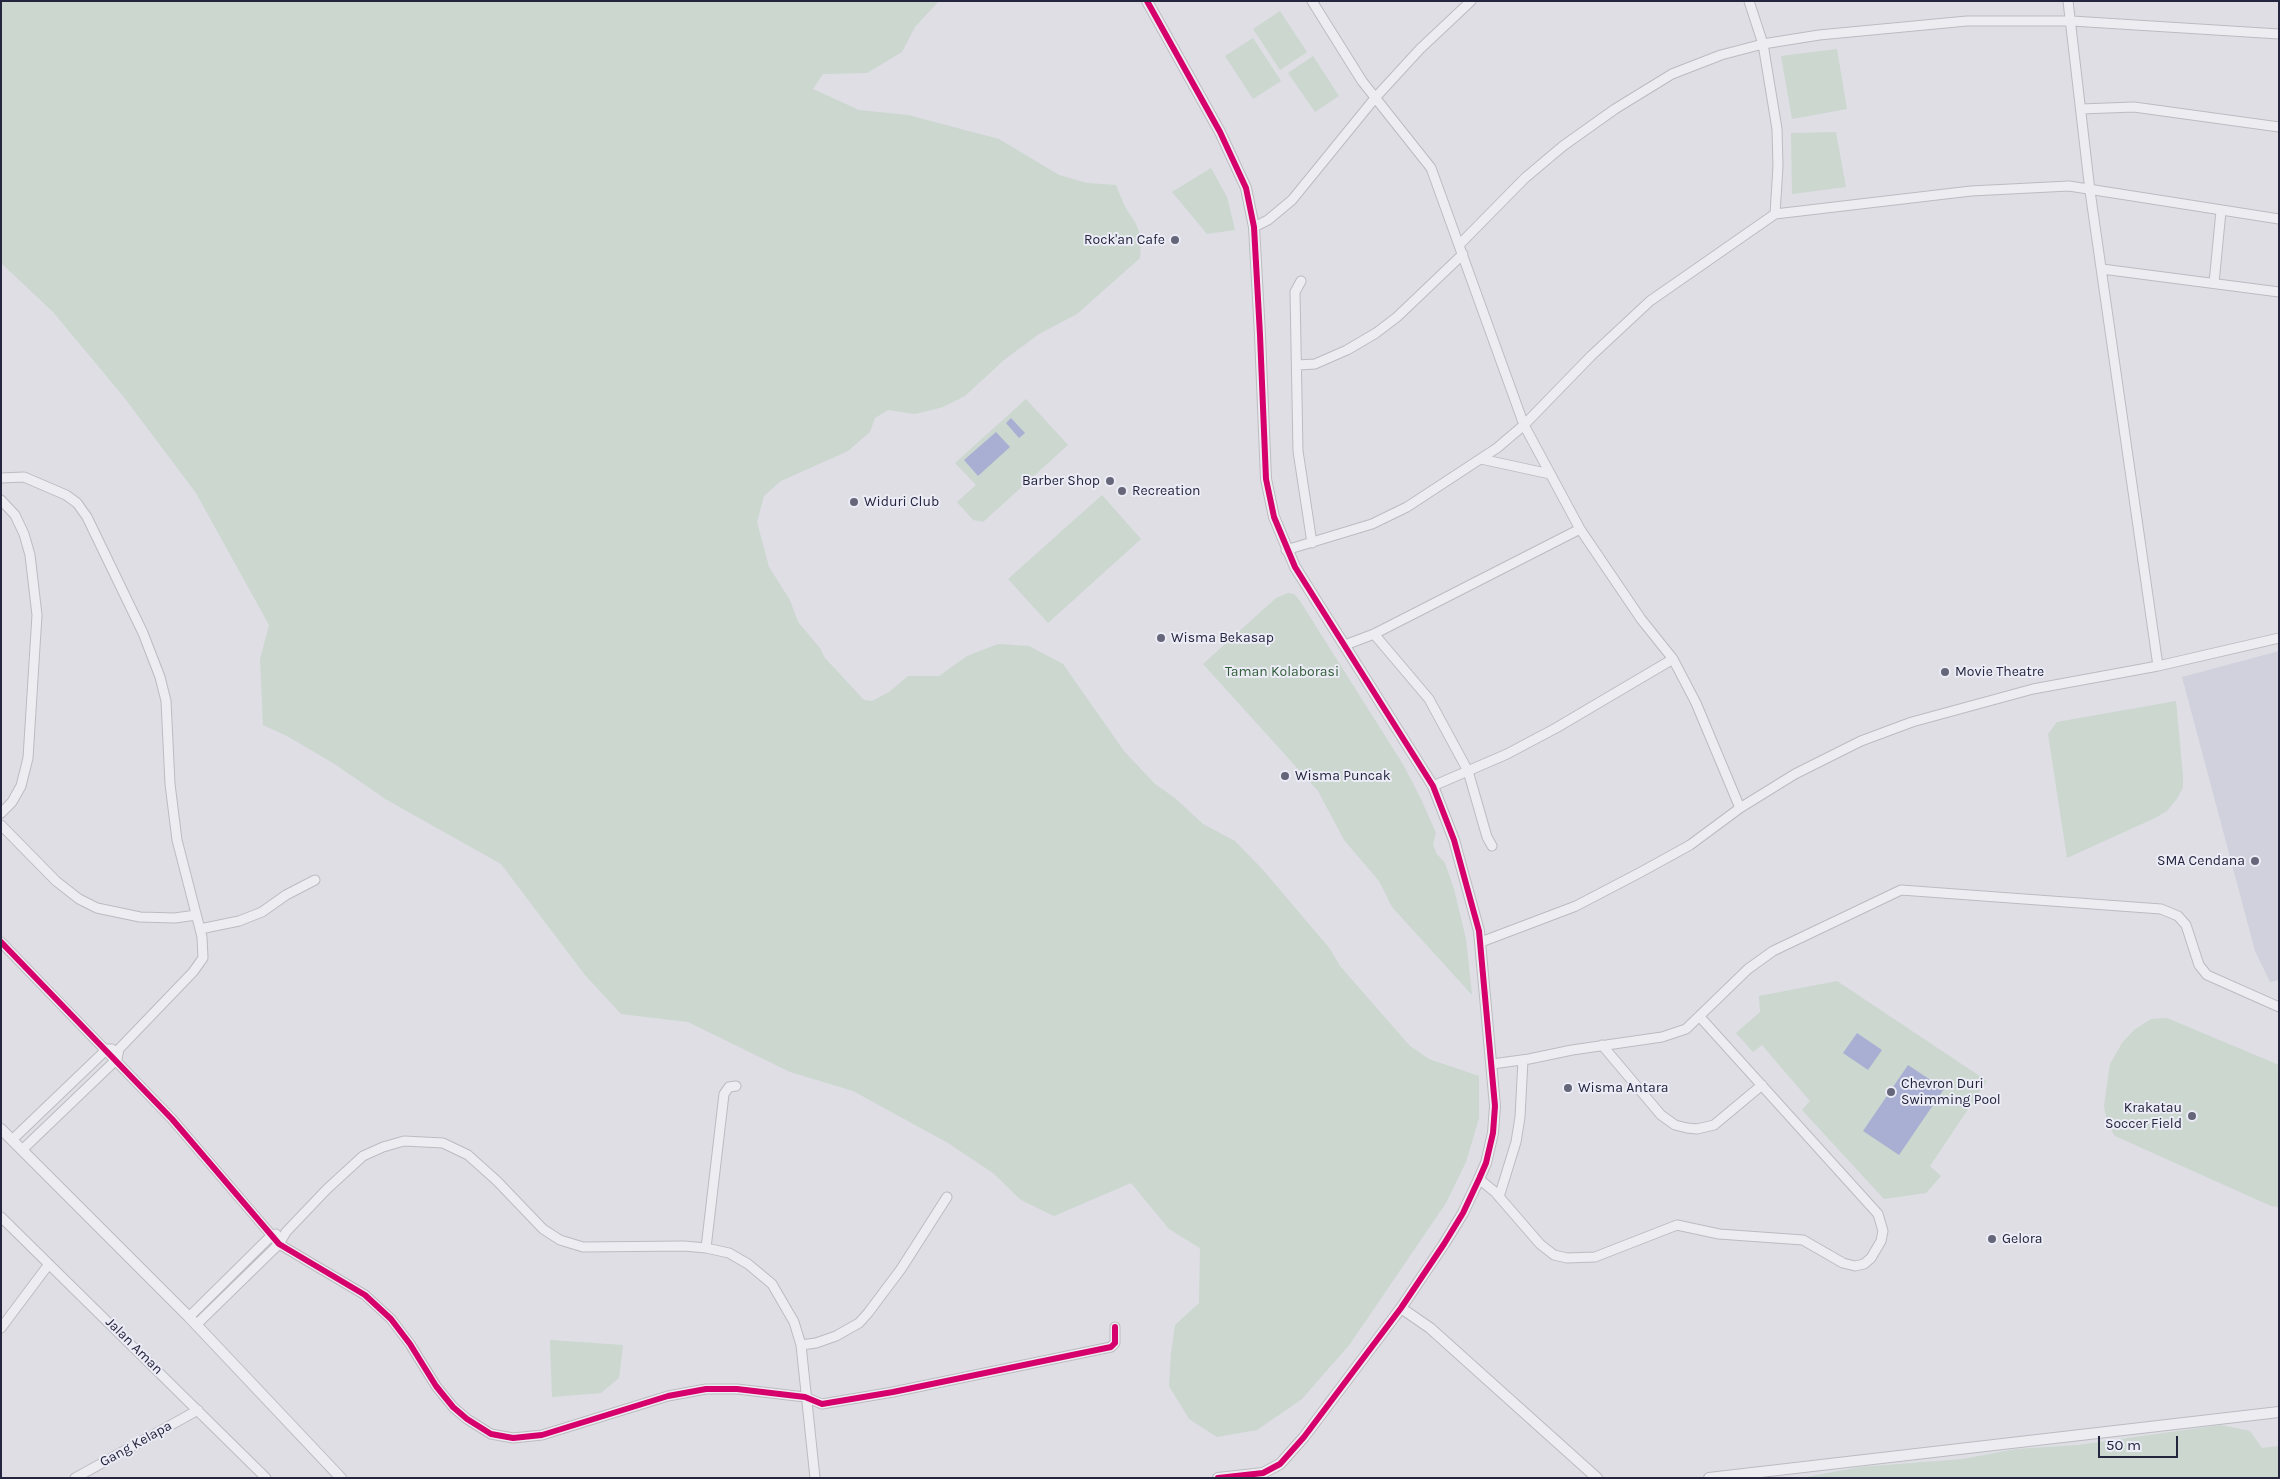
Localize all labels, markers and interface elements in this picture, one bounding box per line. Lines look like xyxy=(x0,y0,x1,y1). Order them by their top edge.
place label: Rock'an Cafe xyxy=(1084,232,1165,248)
marker: Rock'an Cafe xyxy=(1169,234,1181,246)
place label: Barber Shop xyxy=(1022,473,1100,489)
marker: Barber Shop xyxy=(1104,475,1116,487)
place label: Recreation xyxy=(1132,483,1200,499)
marker: Recreation xyxy=(1116,485,1128,497)
place label: Widuri Club xyxy=(864,494,939,510)
marker: Widuri Club xyxy=(848,496,860,508)
place label: Wisma Bekasap xyxy=(1171,630,1274,646)
marker: Wisma Bekasap xyxy=(1155,632,1167,644)
park label: Taman Kolaborasi xyxy=(1225,664,1339,680)
place label: Movie Theatre xyxy=(1955,664,2044,680)
marker: Movie Theatre xyxy=(1939,666,1951,678)
place label: Wisma Puncak xyxy=(1295,768,1391,784)
marker: Wisma Puncak xyxy=(1279,770,1291,782)
place label: SMA Cendana xyxy=(2157,853,2245,869)
marker: SMA Cendana xyxy=(2249,855,2261,867)
place label: Chevron Duri Swimming Pool xyxy=(1901,1076,2001,1108)
place label: Wisma Antara xyxy=(1578,1080,1668,1096)
marker: Wisma Antara xyxy=(1562,1082,1574,1094)
marker: Chevron Duri Swimming Pool xyxy=(1885,1086,1897,1098)
place label: Krakatau Soccer Field xyxy=(2105,1100,2182,1132)
marker: Krakatau Soccer Field xyxy=(2186,1110,2198,1122)
place label: Gelora xyxy=(2002,1231,2043,1247)
marker: Gelora xyxy=(1986,1233,1998,1245)
street label: Jalan Aman xyxy=(102,1314,166,1378)
street label: Gang Kelapa xyxy=(97,1417,175,1471)
scale bar xyxy=(2100,1426,2180,1458)
text: 50 m xyxy=(2106,1436,2141,1454)

